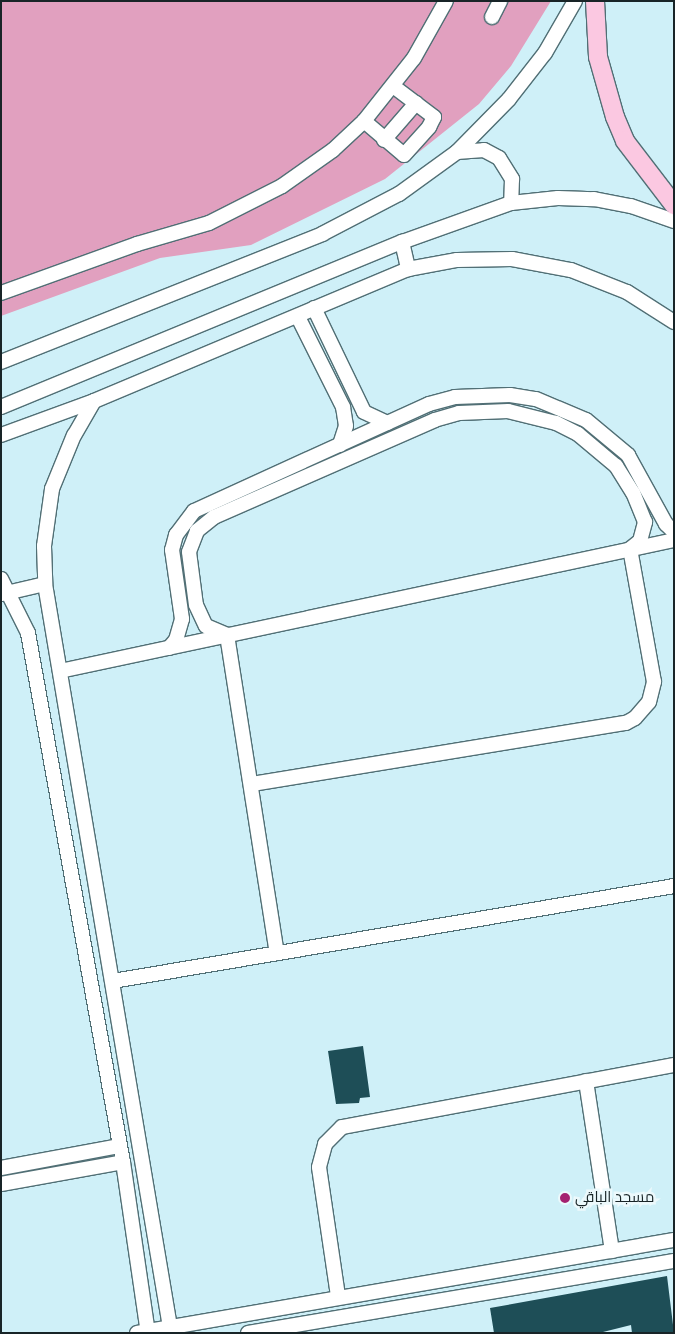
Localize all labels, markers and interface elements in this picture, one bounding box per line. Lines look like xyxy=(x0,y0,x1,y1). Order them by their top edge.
place label: مسجد الباقي xyxy=(575,1189,654,1207)
marker: مسجد الباقي xyxy=(559,1192,571,1204)

